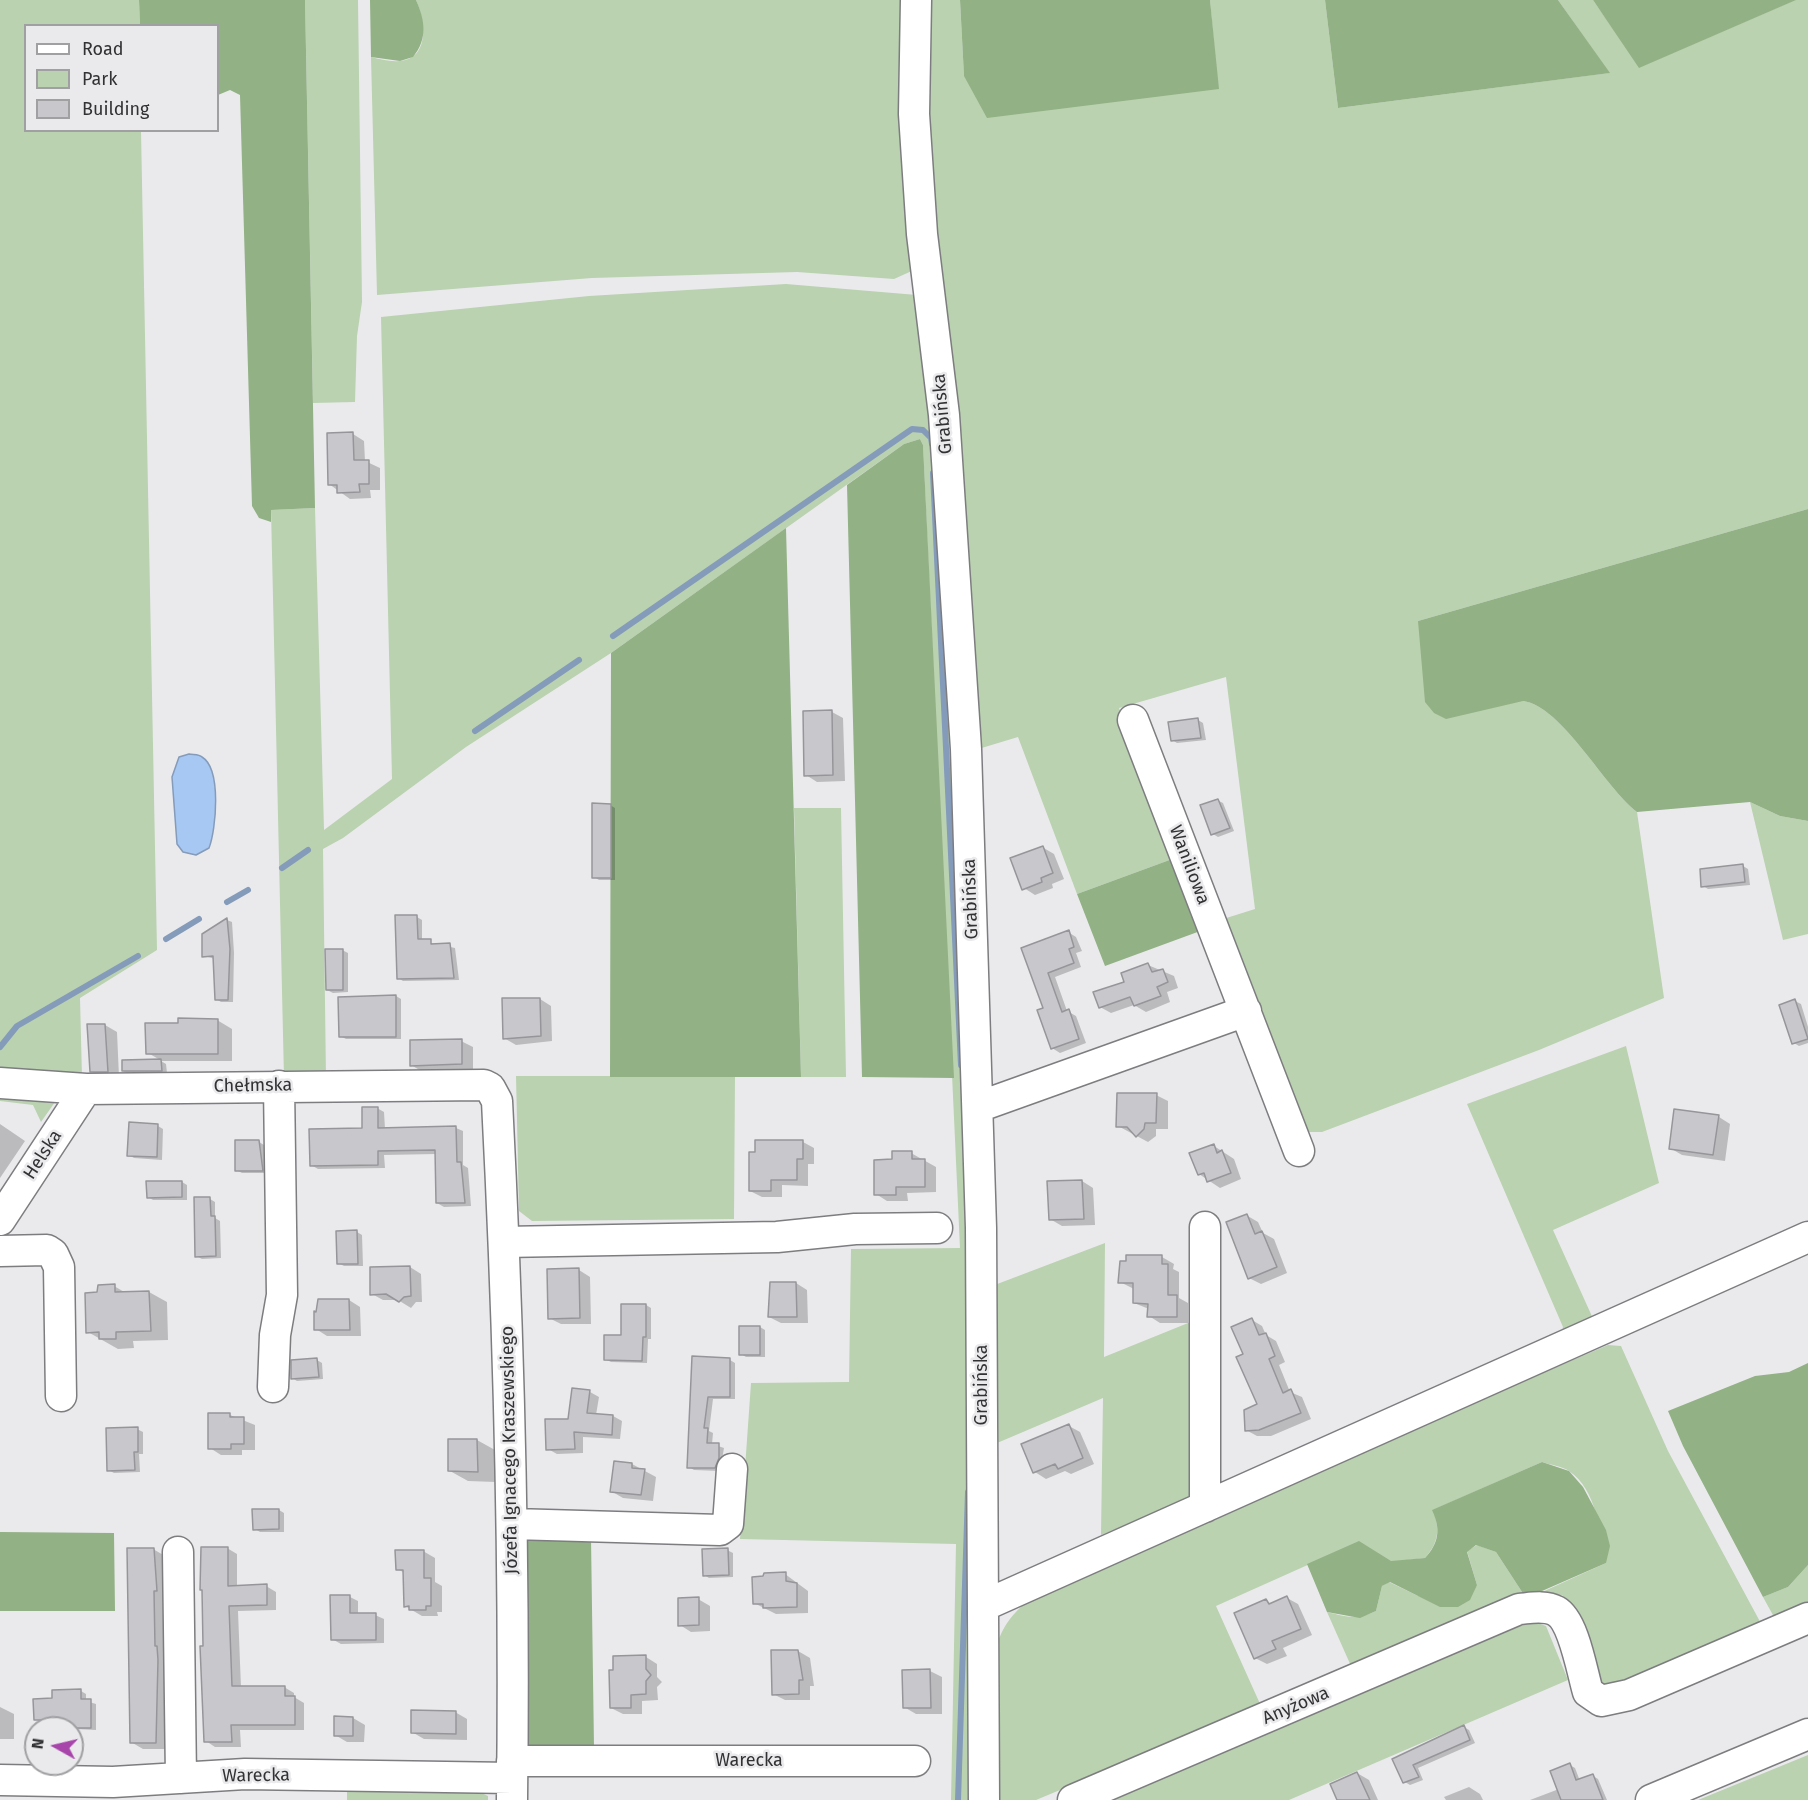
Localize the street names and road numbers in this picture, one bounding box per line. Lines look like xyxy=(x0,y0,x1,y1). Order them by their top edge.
street label: Grabińska xyxy=(929,373,957,455)
street label: Waniliowa xyxy=(1164,822,1214,908)
street label: Grabińska xyxy=(959,858,983,940)
street label: Chełmska xyxy=(214,1075,292,1097)
street label: Helska xyxy=(19,1126,67,1184)
street label: Józefa Ignacego Kraszewskiego xyxy=(497,1326,523,1574)
street label: Grabińska xyxy=(971,1345,993,1425)
street label: Anyżowa xyxy=(1259,1682,1333,1730)
street label: Warecka xyxy=(715,1750,783,1772)
street label: Warecka xyxy=(222,1765,290,1787)

